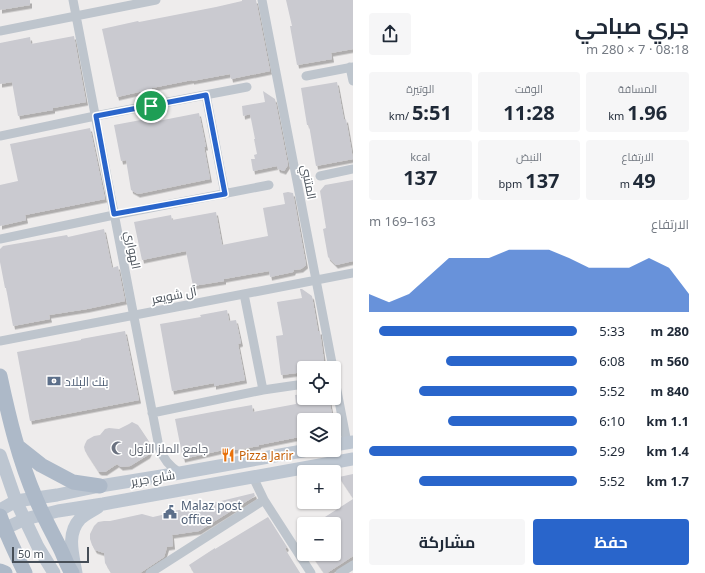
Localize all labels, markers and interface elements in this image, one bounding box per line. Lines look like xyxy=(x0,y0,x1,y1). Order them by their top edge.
text: جري صباحي xyxy=(575,10,689,40)
button: share xyxy=(369,13,411,55)
text: 08:18 · 7 × 280 m xyxy=(586,40,689,58)
text: الوتيرة xyxy=(406,81,434,96)
text: الوقت xyxy=(515,81,543,96)
text: المسافة xyxy=(618,81,657,96)
pin xyxy=(134,89,168,123)
icon: arrive xyxy=(140,95,162,117)
text: 5:51 xyxy=(412,99,452,126)
text: 11:28 xyxy=(503,99,555,126)
text: 1.96 xyxy=(627,99,667,126)
text: /km xyxy=(389,108,412,123)
text: km xyxy=(608,108,627,123)
text: kcal xyxy=(410,149,430,164)
text: النبض xyxy=(516,149,542,164)
text: الارتفاع xyxy=(622,149,654,164)
street label: المتنبي xyxy=(295,163,321,201)
text: 137 xyxy=(403,164,438,191)
text: 137 xyxy=(525,167,560,194)
text: 49 xyxy=(633,167,656,194)
text: bpm xyxy=(498,176,525,191)
text: m xyxy=(620,176,633,191)
text: 163–169 m xyxy=(369,212,436,230)
text: الارتفاع xyxy=(651,215,689,233)
street label: الهواري xyxy=(119,229,145,271)
street label: آل شويعر xyxy=(149,282,199,308)
text: 5:33 xyxy=(599,322,625,340)
text: 280 m xyxy=(651,322,689,340)
text: 6:08 xyxy=(599,352,625,370)
text: 560 m xyxy=(651,352,689,370)
map controls xyxy=(297,361,341,561)
button: locate xyxy=(297,361,341,405)
bank icon: بنك البلاد xyxy=(46,373,62,389)
place label: بنك البلاد xyxy=(65,373,109,390)
text: 5:52 xyxy=(599,382,625,400)
text: 840 m xyxy=(651,382,689,400)
text: 6:10 xyxy=(599,412,625,430)
text: 1.1 km xyxy=(646,412,689,430)
button: layers xyxy=(297,413,341,457)
mosque icon: جامع الملز الأول xyxy=(110,440,126,456)
place label: جامع الملز الأول xyxy=(129,440,208,457)
text: 5:29 xyxy=(599,442,625,460)
text: 1.4 km xyxy=(646,442,689,460)
restaurant icon: Pizza Jarir xyxy=(220,447,236,463)
place label: Pizza Jarir xyxy=(239,447,294,464)
button: + xyxy=(297,465,341,509)
street label: شارع جرير xyxy=(129,466,176,490)
text: 5:52 xyxy=(599,472,625,490)
text: 1.7 km xyxy=(646,472,689,490)
place label: Malaz post office xyxy=(181,497,243,528)
public building icon: Malaz post office xyxy=(162,504,178,520)
button: − xyxy=(297,517,341,561)
button: مشاركة xyxy=(369,519,525,565)
button: حفظ xyxy=(533,519,689,565)
scale bar xyxy=(12,545,89,564)
text: 50 m xyxy=(18,546,44,561)

